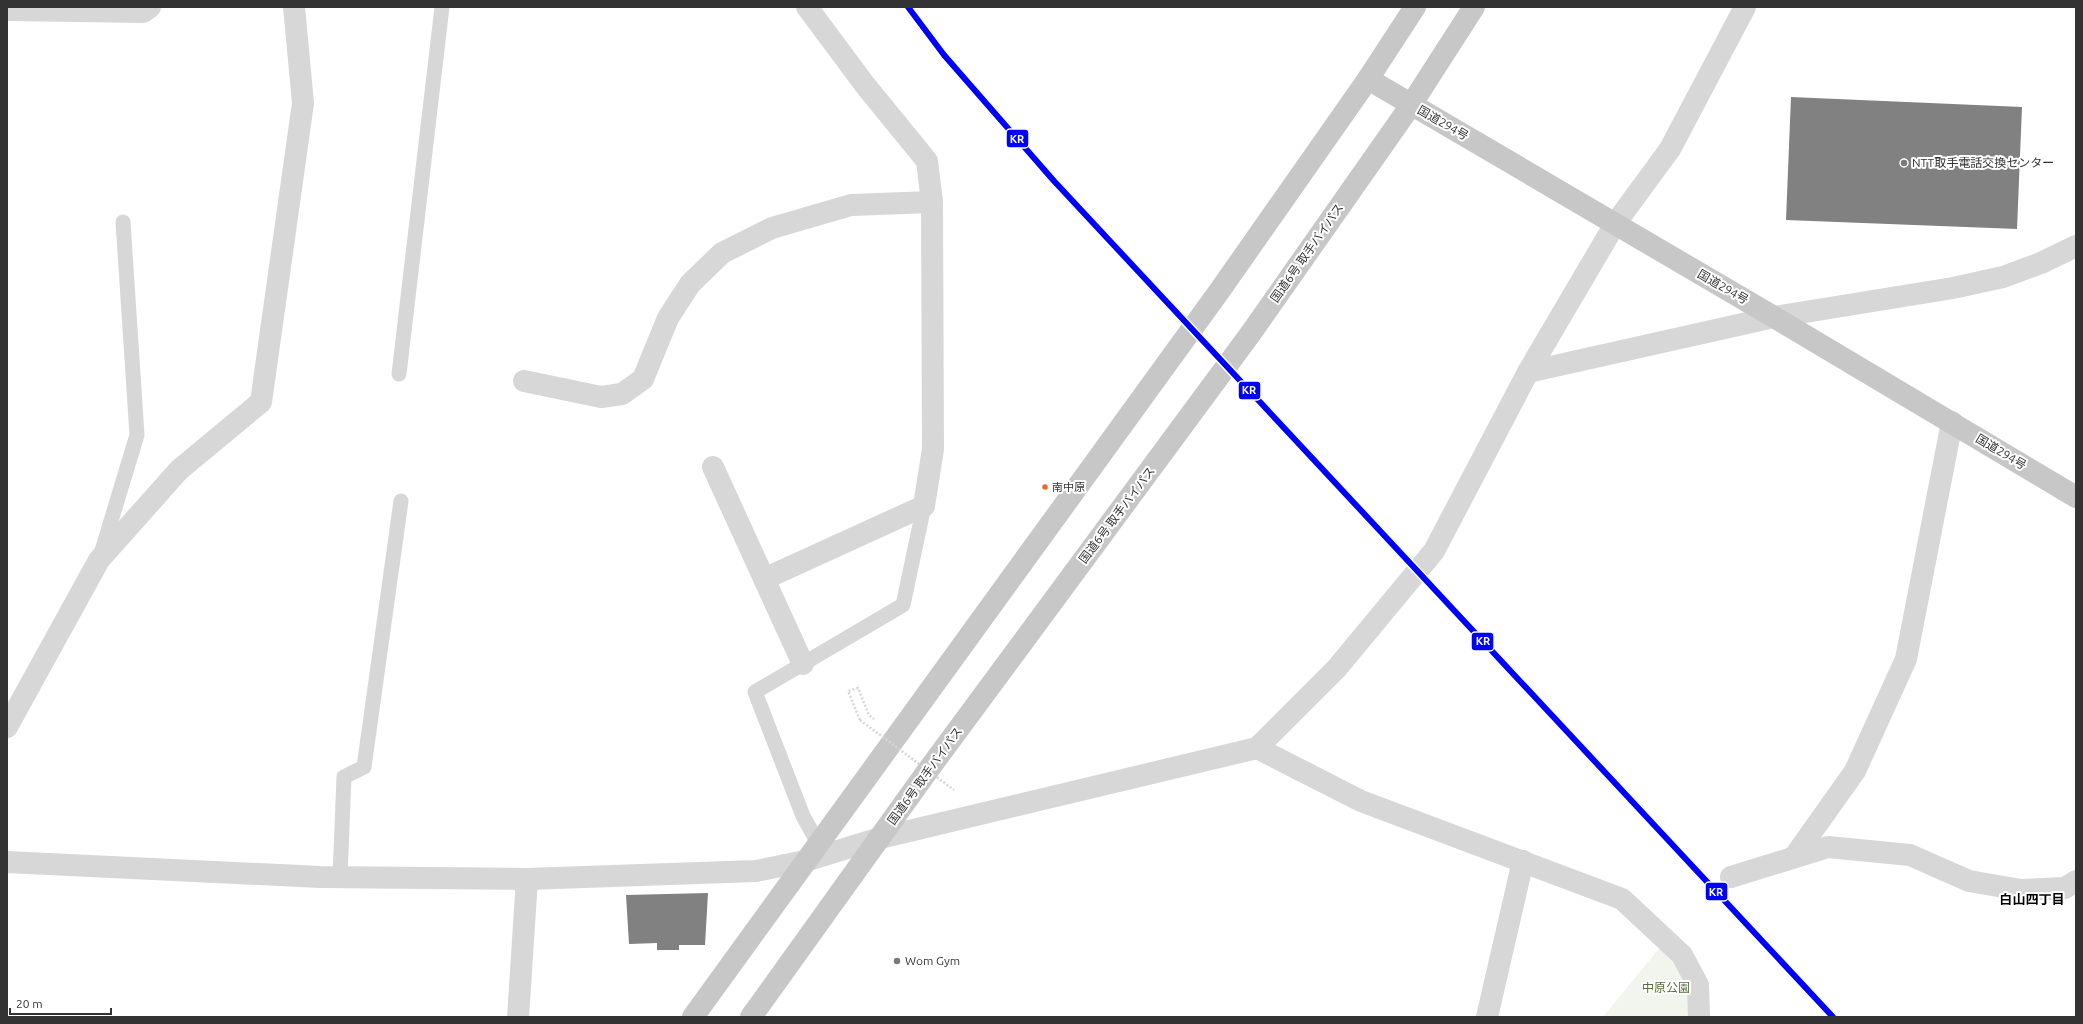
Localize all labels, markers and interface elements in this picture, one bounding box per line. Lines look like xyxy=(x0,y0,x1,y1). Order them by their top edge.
street label: 国道294号 xyxy=(1416,103,1471,142)
line badge: KR xyxy=(1006,129,1029,148)
text: KR xyxy=(1010,133,1024,145)
place label: NTT取手電話交換センター xyxy=(1912,156,2054,169)
marker: NTT取手電話交換センター xyxy=(1899,158,1909,168)
street label: 国道6号 取手バイパス xyxy=(1268,201,1346,304)
street label: 国道294号 xyxy=(1696,267,1751,306)
line badge: KR xyxy=(1238,381,1261,400)
text: KR xyxy=(1242,384,1256,396)
street label: 国道294号 xyxy=(1974,431,2029,472)
street label: 国道6号 取手バイパス xyxy=(1076,464,1157,565)
place label: 南中原 xyxy=(1052,481,1085,493)
marker: 南中原 xyxy=(1040,482,1050,492)
line badge: KR xyxy=(1471,632,1494,651)
text: KR xyxy=(1476,635,1490,647)
street label: 国道6号 取手バイパス xyxy=(885,724,964,827)
line badge: KR xyxy=(1705,882,1728,901)
text: KR xyxy=(1709,886,1723,898)
district label: 白山四丁目 xyxy=(1999,892,2065,906)
place label: Wom Gym xyxy=(905,954,960,967)
marker: Wom Gym xyxy=(892,956,902,966)
park label: 中原公園 xyxy=(1642,981,1690,994)
scale bar xyxy=(10,990,111,1016)
text: 20 m xyxy=(16,997,43,1010)

